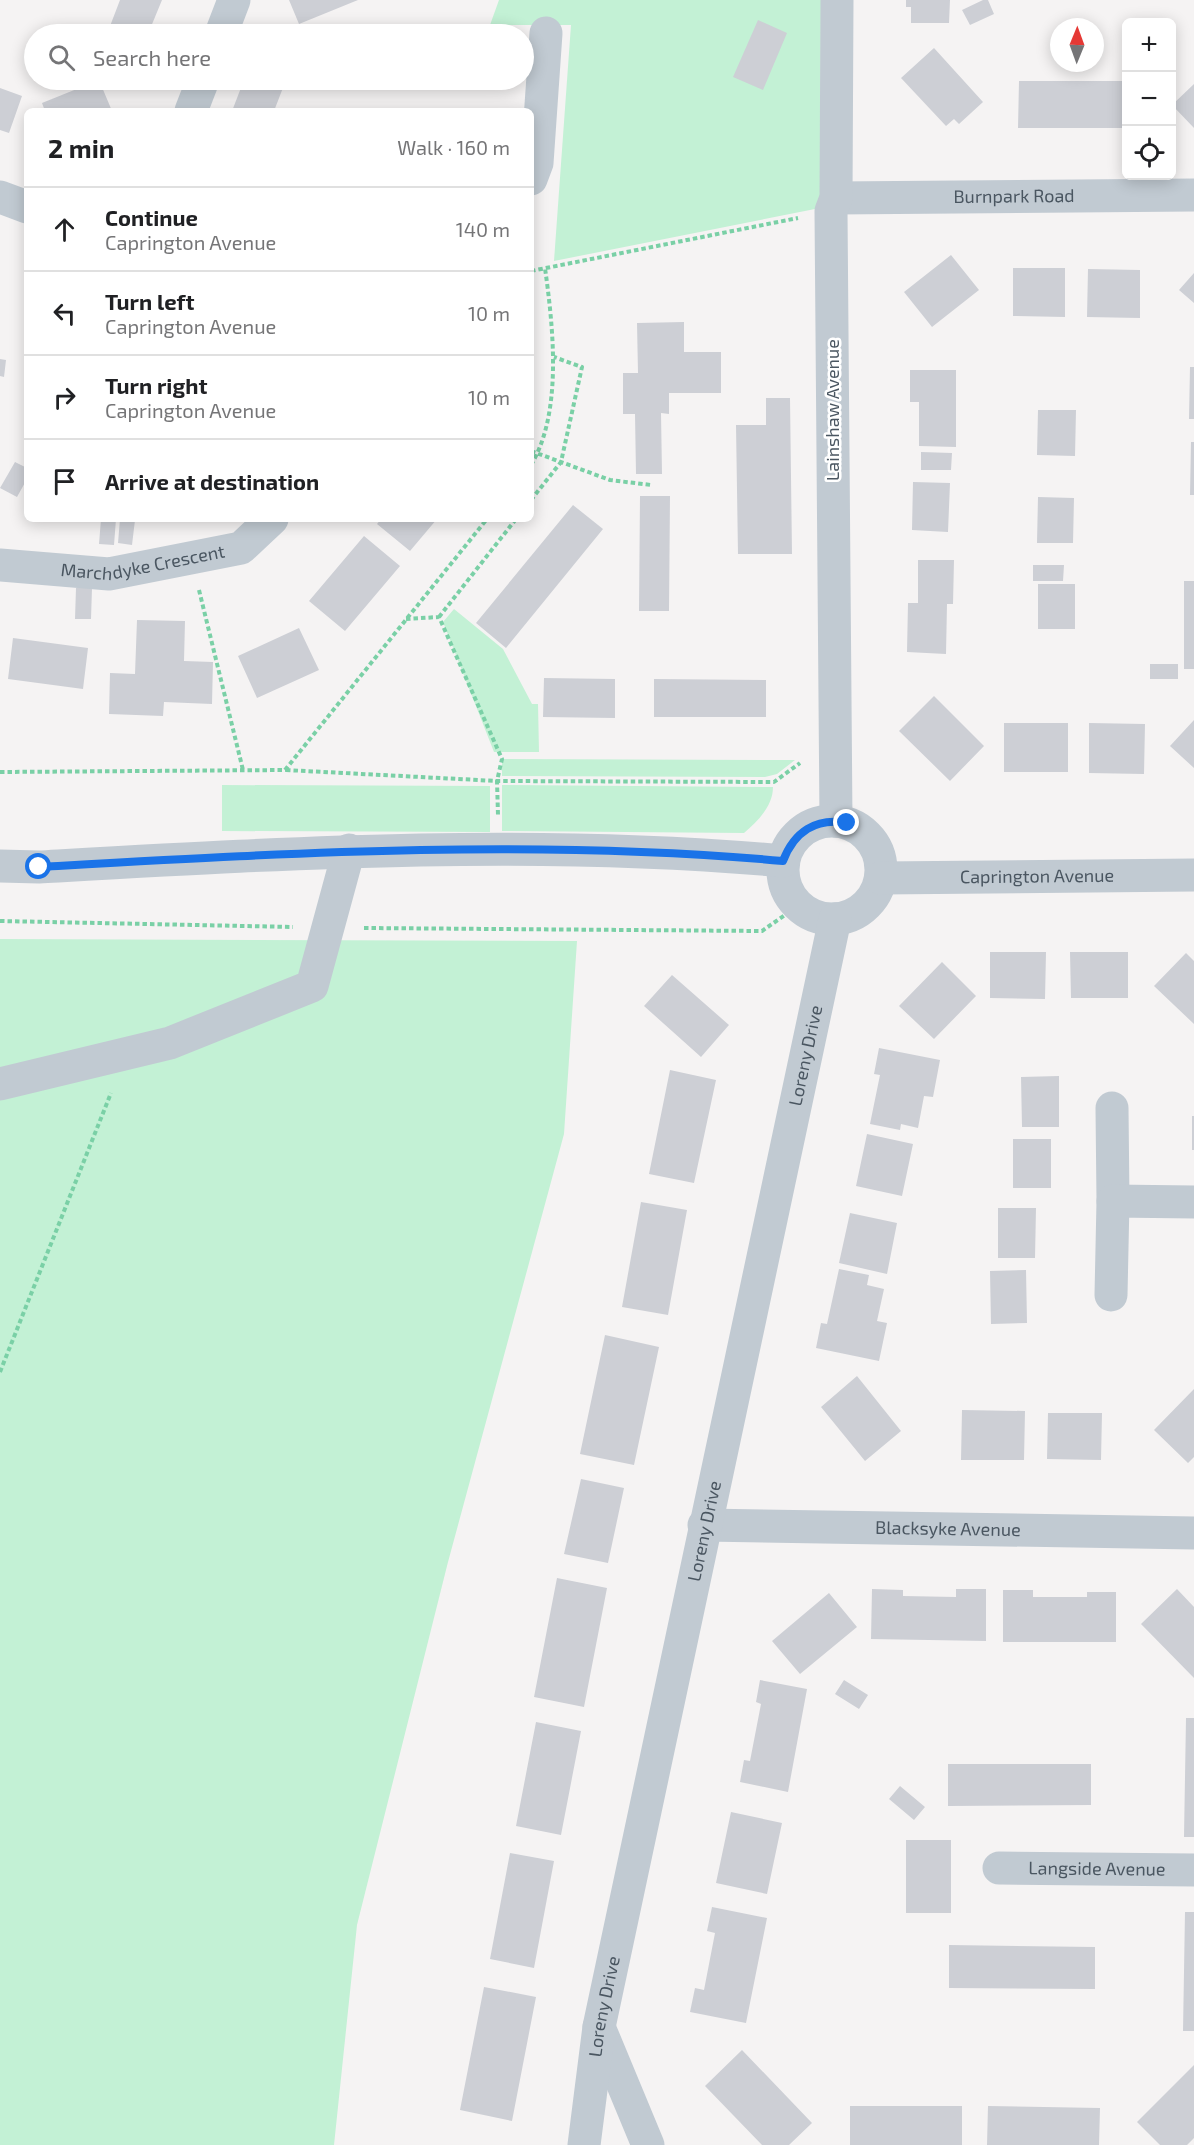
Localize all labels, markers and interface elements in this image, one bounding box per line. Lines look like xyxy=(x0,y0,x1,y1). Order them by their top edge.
north arrow xyxy=(1050,18,1104,72)
map controls xyxy=(1122,18,1176,180)
button: + xyxy=(1122,18,1176,72)
search box xyxy=(24,24,534,90)
icon: search xyxy=(45,41,78,74)
text: Search here xyxy=(93,44,211,70)
button: − xyxy=(1122,72,1176,126)
button: locate xyxy=(1122,126,1176,180)
text: 2 min xyxy=(48,132,114,163)
text: Walk · 160 m xyxy=(397,135,510,159)
street label: Burnpark Road xyxy=(953,184,1075,207)
text: Continue xyxy=(105,204,198,230)
icon: ahead xyxy=(48,213,81,246)
text: 140 m xyxy=(456,217,510,241)
text: Caprington Avenue xyxy=(105,230,276,254)
text: Turn left xyxy=(105,288,194,314)
icon: left xyxy=(48,297,81,330)
text: 10 m xyxy=(468,301,510,325)
text: Caprington Avenue xyxy=(105,314,276,338)
street label: Lainshaw Avenue xyxy=(821,339,843,481)
text: Turn right xyxy=(105,372,207,398)
icon: right xyxy=(48,381,81,414)
text: 10 m xyxy=(468,385,510,409)
text: Caprington Avenue xyxy=(105,398,276,422)
icon: arrive xyxy=(48,465,81,498)
text: Arrive at destination xyxy=(105,468,319,494)
street label: Marchdyke Crescent xyxy=(60,539,227,584)
route end xyxy=(833,809,859,835)
route start xyxy=(25,853,51,879)
street label: Caprington Avenue xyxy=(960,864,1114,887)
street label: Loreny Drive xyxy=(783,1003,826,1108)
street label: Loreny Drive xyxy=(682,1478,725,1583)
street label: Blacksyke Avenue xyxy=(875,1516,1021,1540)
street label: Langside Avenue xyxy=(1028,1856,1166,1880)
street label: Loreny Drive xyxy=(583,1954,624,2058)

